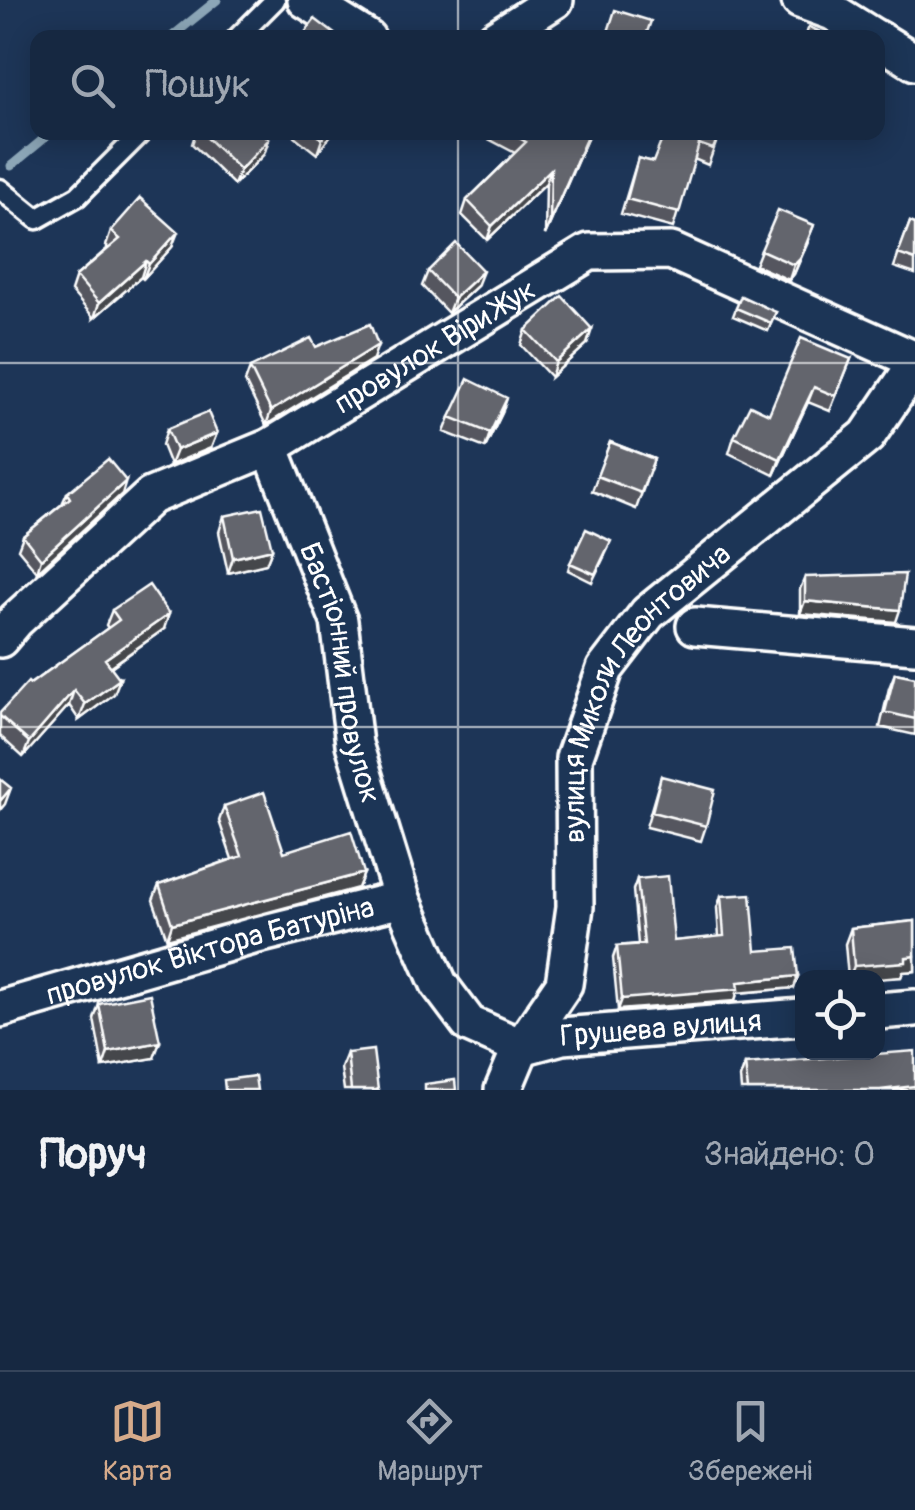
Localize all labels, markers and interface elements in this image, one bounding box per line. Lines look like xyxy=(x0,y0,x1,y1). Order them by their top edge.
search box xyxy=(30,30,885,140)
icon: search xyxy=(65,58,120,113)
text: Пошук xyxy=(145,61,251,109)
street label: провулок Віри Жук xyxy=(327,271,543,422)
street label: вулиця Миколи Леонтовича xyxy=(556,536,738,843)
street label: Бастіонний провулок xyxy=(291,537,389,808)
street label: провулок Віктора Батуріна xyxy=(42,889,378,1014)
map controls xyxy=(795,970,885,1060)
button: locate xyxy=(795,970,885,1060)
street label: Грушева вулиця xyxy=(559,1002,763,1055)
text: Поруч xyxy=(40,1129,147,1181)
text: Знайдено: 0 xyxy=(704,1135,875,1175)
tab: Карта xyxy=(103,1394,172,1489)
tab: Маршрут xyxy=(377,1394,483,1489)
tab: Збережені xyxy=(688,1394,812,1489)

